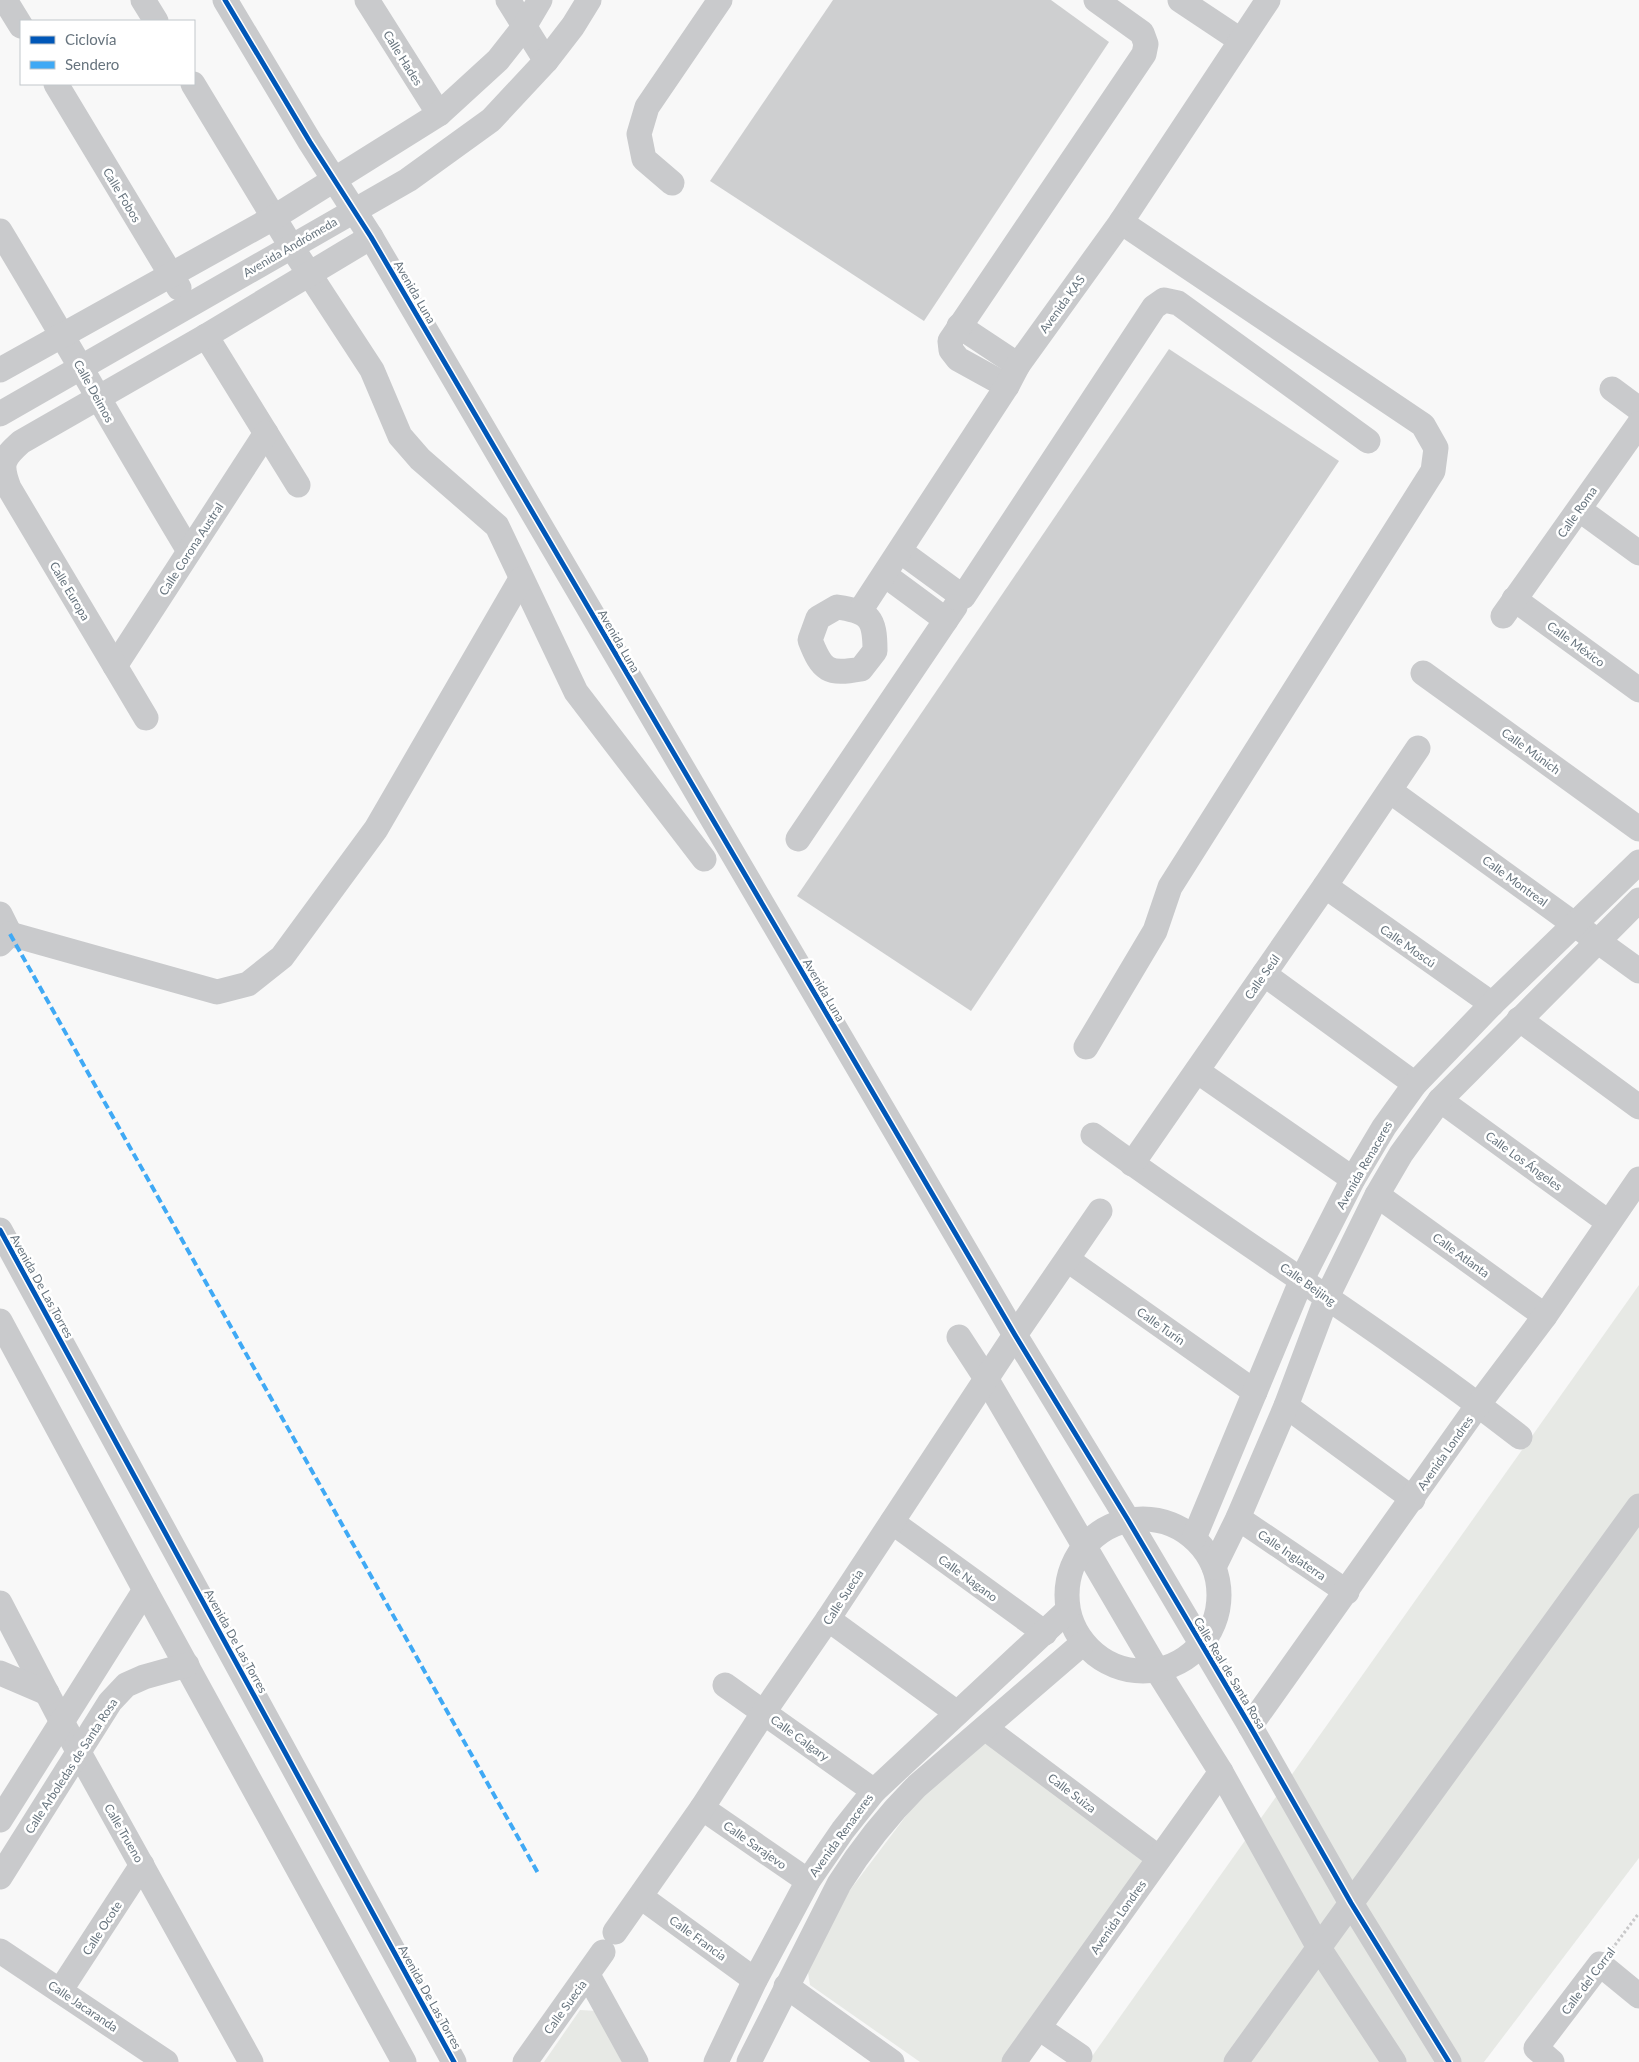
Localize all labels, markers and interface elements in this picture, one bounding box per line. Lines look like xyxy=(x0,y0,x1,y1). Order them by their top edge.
legend xyxy=(20,20,195,85)
street label: Calle Hades xyxy=(380,28,426,88)
text: Ciclovía xyxy=(65,30,116,48)
text: Sendero xyxy=(65,55,119,73)
street label: Calle Fobos xyxy=(100,165,144,225)
street label: Avenida Andrómeda xyxy=(240,214,340,280)
street label: Avenida Luna xyxy=(391,258,439,326)
street label: Avenida KAS xyxy=(1036,272,1088,336)
street label: Calle Deimos xyxy=(71,357,117,425)
street label: Calle Roma xyxy=(1554,484,1600,540)
street label: Calle Corona Austral xyxy=(156,500,226,598)
street label: Calle Europa xyxy=(47,559,93,623)
street label: Avenida Luna xyxy=(595,607,643,675)
street label: Calle México xyxy=(1544,618,1608,670)
street label: Calle Múnich xyxy=(1499,725,1563,777)
street label: Calle Montreal xyxy=(1479,852,1551,910)
street label: Calle Moscú xyxy=(1377,921,1439,971)
street label: Calle Seúl xyxy=(1241,952,1283,1002)
street label: Avenida Luna xyxy=(800,956,848,1024)
street label: Avenida Renaceres xyxy=(1333,1118,1395,1212)
street label: Calle Los Ángeles xyxy=(1483,1128,1565,1194)
street label: Calle Atlanta xyxy=(1430,1229,1492,1281)
street label: Avenida De Las Torres xyxy=(7,1232,77,1340)
street label: Calle Beijing xyxy=(1277,1259,1339,1309)
street label: Calle Turín xyxy=(1134,1304,1188,1348)
street label: Avenida Londres xyxy=(1414,1413,1476,1493)
street label: Calle Inglaterra xyxy=(1255,1527,1329,1583)
street label: Calle Nagano xyxy=(935,1551,1001,1605)
street label: Calle Suecia xyxy=(820,1566,866,1628)
street label: Avenida De Las Torres xyxy=(201,1587,271,1695)
street label: Calle Real de Santa Rosa xyxy=(1191,1614,1269,1732)
street label: Calle Arboledas de Santa Rosa xyxy=(22,1695,120,1836)
street label: Calle Calgary xyxy=(768,1712,833,1765)
street label: Calle Suiza xyxy=(1045,1770,1099,1816)
street label: Avenida Renaceres xyxy=(806,1791,876,1879)
street label: Calle Trueno xyxy=(101,1801,147,1865)
street label: Calle Sarajevo xyxy=(721,1818,790,1872)
street label: Avenida Londres xyxy=(1087,1877,1149,1957)
street label: Calle Ocote xyxy=(79,1898,125,1958)
street label: Calle Francia xyxy=(667,1912,729,1964)
street label: Avenida De Las Torres xyxy=(395,1943,465,2051)
street label: Calle del Corral xyxy=(1558,1944,1618,2018)
street label: Calle Jacaranda xyxy=(45,1977,121,2035)
street label: Calle Suecia xyxy=(540,1977,590,2037)

